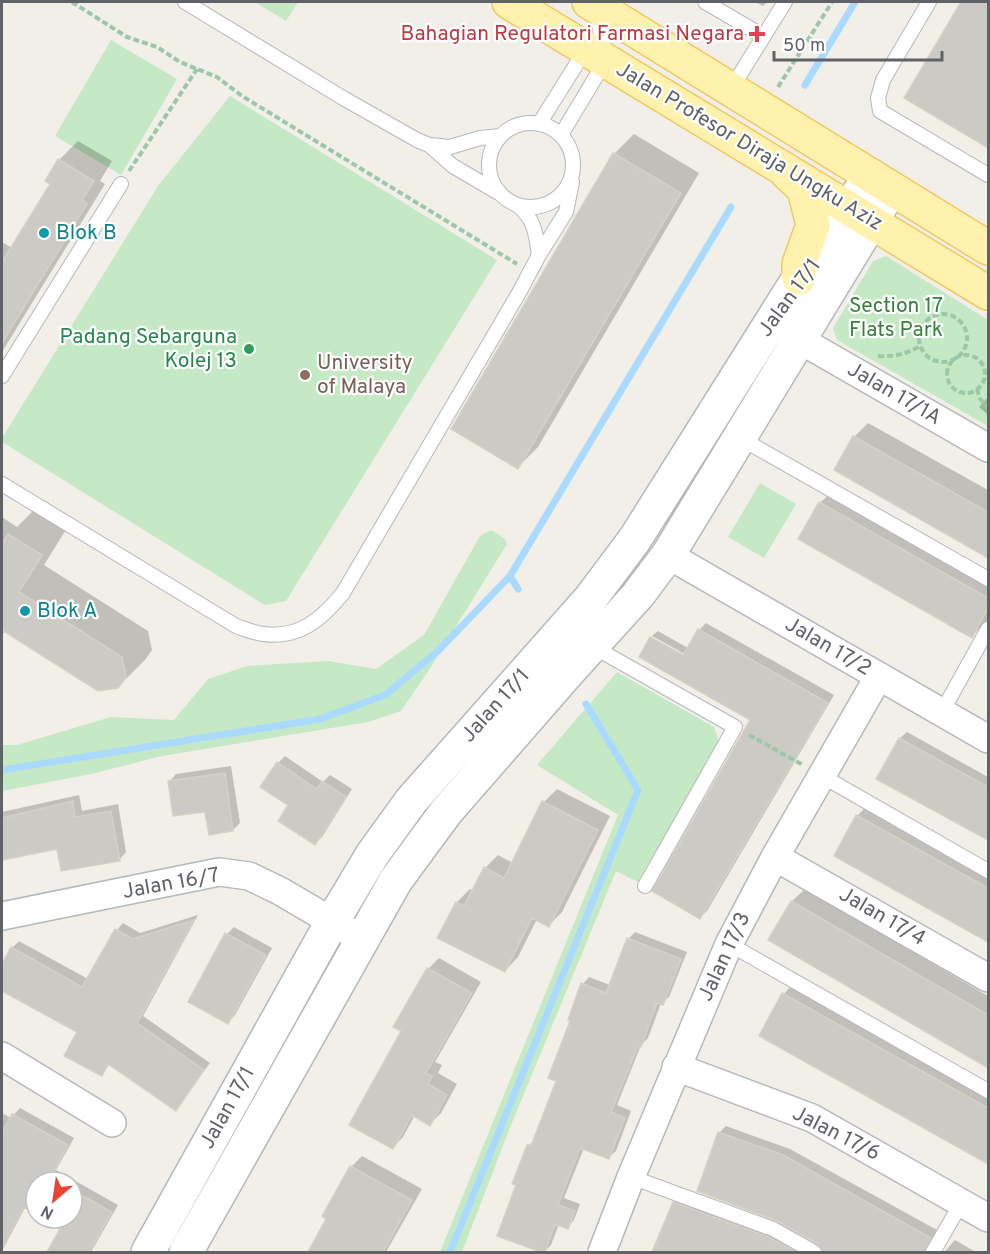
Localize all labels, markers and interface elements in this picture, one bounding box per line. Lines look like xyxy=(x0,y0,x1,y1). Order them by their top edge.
place label: Bahagian Regulatori Farmasi Negara xyxy=(401,21,744,48)
scale bar xyxy=(774,24,942,62)
marker: Bahagian Regulatori Farmasi Negara xyxy=(748,25,766,43)
text: 50 m xyxy=(783,35,825,58)
street label: Jalan Profesor Diraja Ungku Aziz xyxy=(611,56,887,238)
place label: Blok B xyxy=(56,220,117,247)
marker: Blok B xyxy=(37,226,51,240)
street label: Jalan 17/1 xyxy=(752,253,828,343)
park label: Section 17 Flats Park xyxy=(849,293,943,344)
place label: Padang Sebarguna Kolej 13 xyxy=(59,324,237,375)
marker: Padang Sebarguna Kolej 13 xyxy=(242,342,256,356)
place label: University of Malaya xyxy=(317,350,413,401)
street label: Jalan 17/1A xyxy=(842,356,946,432)
marker: University of Malaya xyxy=(298,368,312,382)
place label: Blok A xyxy=(37,598,98,625)
marker: Blok A xyxy=(18,604,32,618)
street label: Jalan 17/2 xyxy=(780,611,876,683)
street label: Jalan 17/1 xyxy=(456,663,536,749)
street label: Jalan 16/7 xyxy=(120,862,222,906)
street label: Jalan 17/4 xyxy=(834,881,930,953)
street label: Jalan 17/3 xyxy=(693,908,757,1006)
street label: Jalan 17/1 xyxy=(194,1062,262,1154)
street label: Jalan 17/6 xyxy=(787,1100,885,1168)
north arrow xyxy=(24,1170,84,1230)
text: N xyxy=(38,1200,58,1223)

